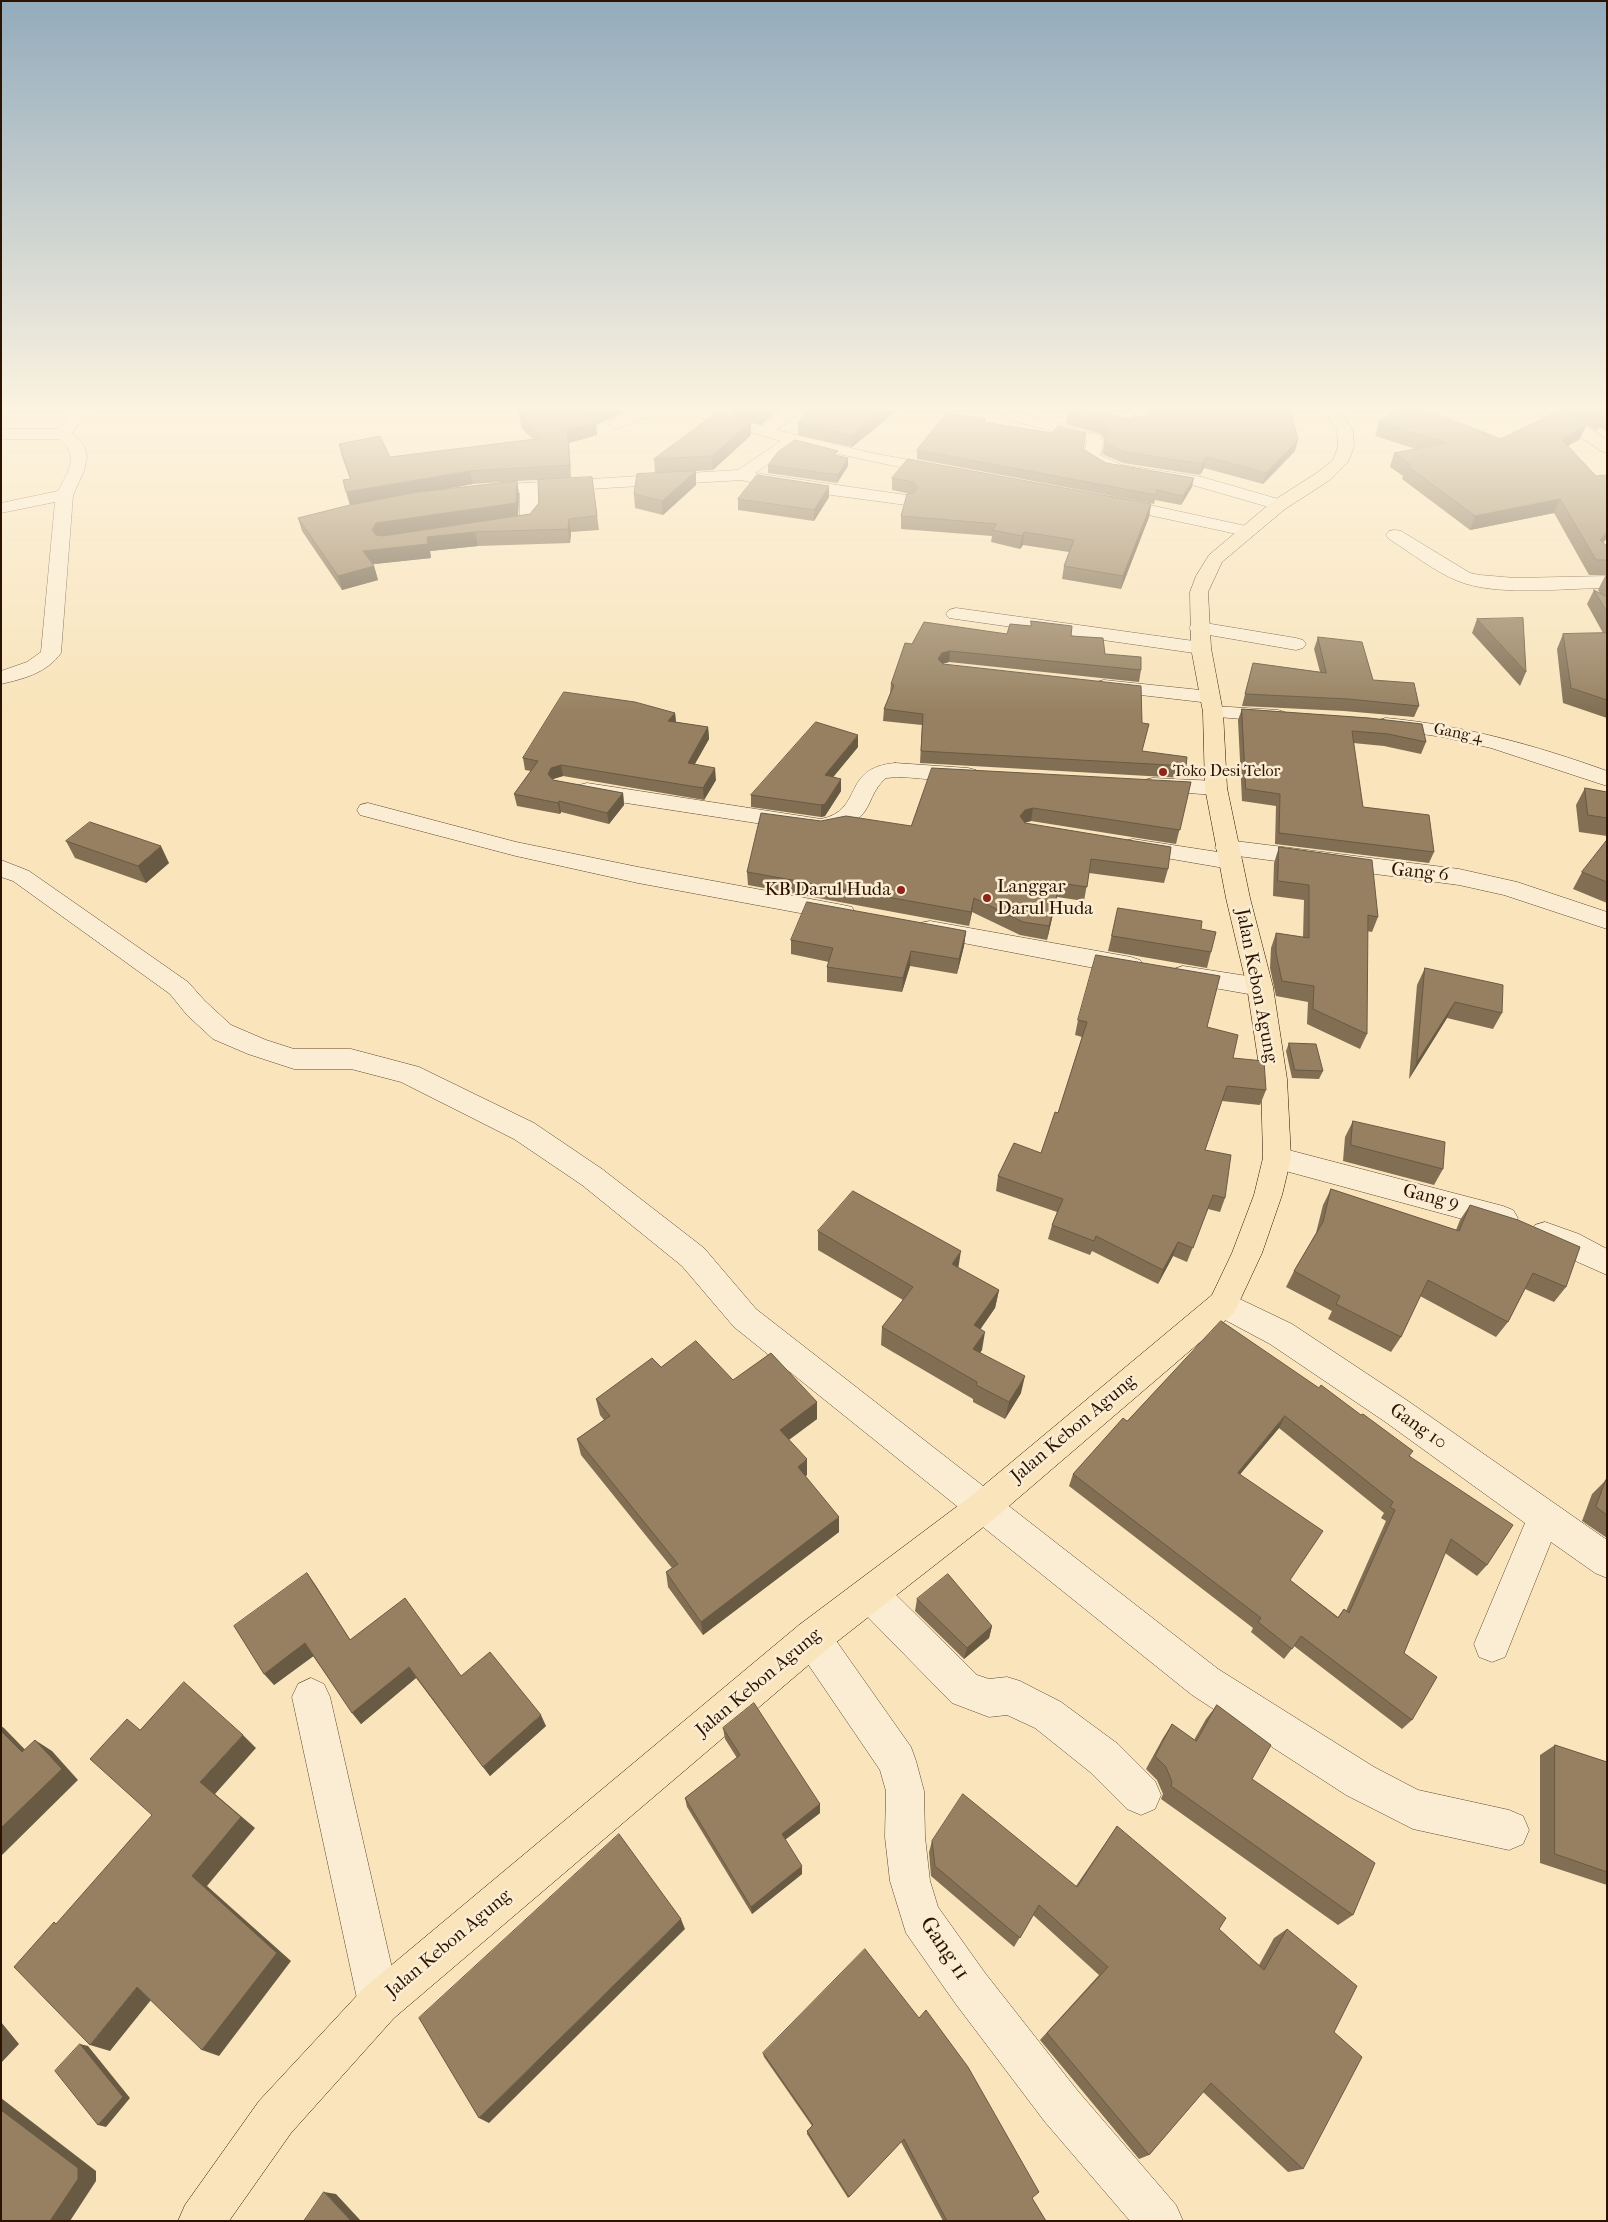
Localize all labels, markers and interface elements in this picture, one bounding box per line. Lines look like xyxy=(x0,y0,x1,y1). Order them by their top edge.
street label: Gang 4 xyxy=(1432,720,1484,748)
place label: Toko Desi Telor xyxy=(1173,762,1280,782)
marker: Toko Desi Telor xyxy=(1157,766,1169,778)
street label: Gang 6 xyxy=(1390,859,1450,887)
place label: Langgar Darul Huda xyxy=(997,876,1093,920)
place label: KB Darul Huda xyxy=(765,879,891,901)
marker: KB Darul Huda xyxy=(895,884,907,896)
marker: Langgar Darul Huda xyxy=(981,892,993,904)
street label: Jalan Kebon Agung xyxy=(1230,907,1282,1065)
street label: Gang 9 xyxy=(1400,1180,1462,1216)
street label: Jalan Kebon Agung xyxy=(1007,1370,1141,1488)
street label: Gang 10 xyxy=(1385,1399,1451,1455)
street label: Jalan Kebon Agung xyxy=(692,1624,826,1742)
street label: Jalan Kebon Agung xyxy=(382,1885,516,2003)
street label: Gang 11 xyxy=(913,1912,975,1986)

